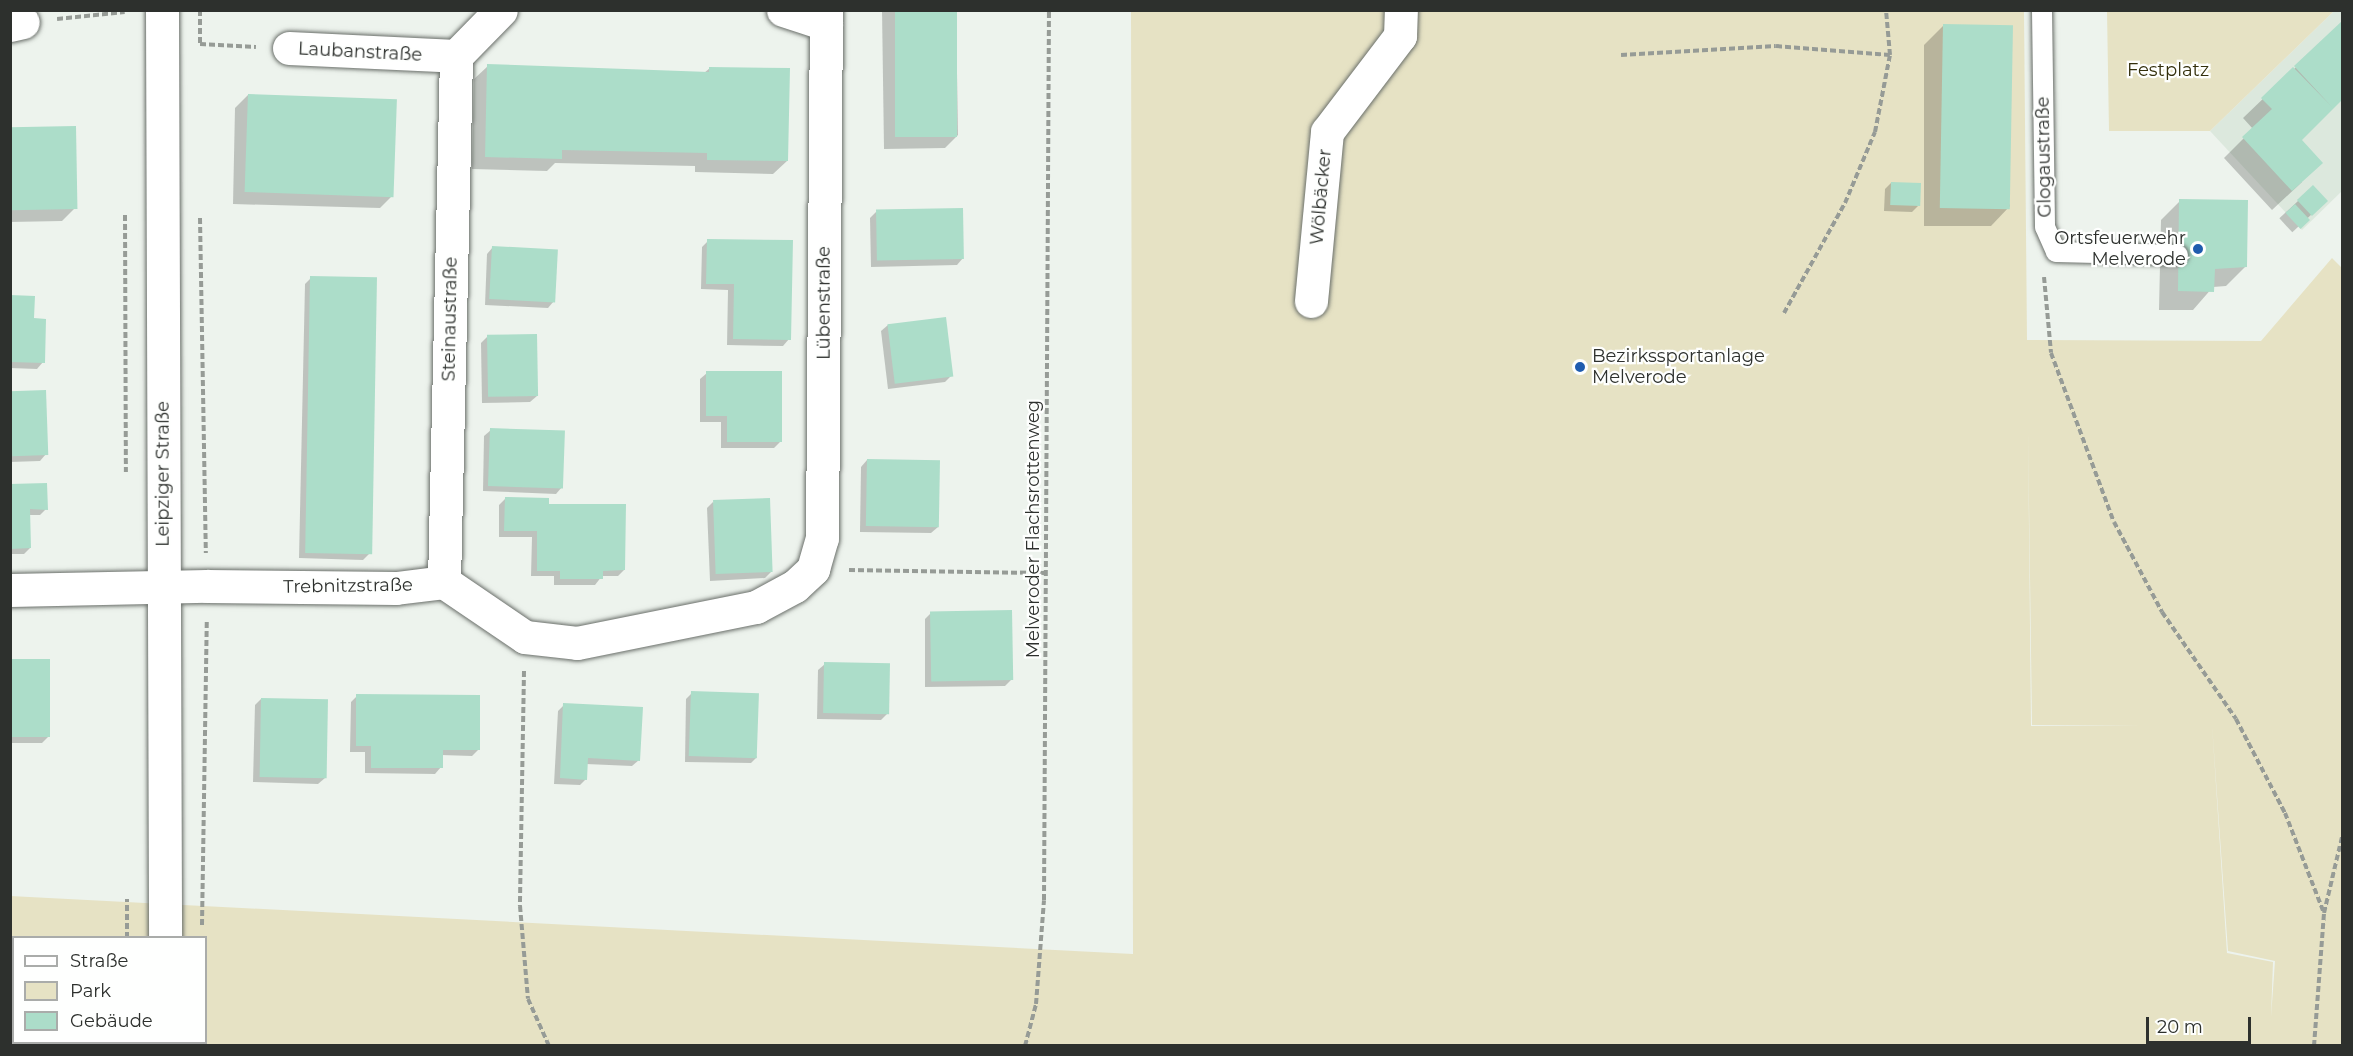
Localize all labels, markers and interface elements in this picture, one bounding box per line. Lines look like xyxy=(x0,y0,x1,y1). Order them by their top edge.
street label: Laubanstraße xyxy=(297,38,423,66)
park label: Festplatz xyxy=(2127,59,2209,81)
street label: Glogaustraße xyxy=(2032,96,2056,218)
street label: Wölbäcker xyxy=(1306,148,1336,246)
place label: Ortsfeuerwehr Melverode xyxy=(2054,228,2186,270)
marker: Ortsfeuerwehr Melverode xyxy=(2191,242,2205,256)
street label: Lübenstraße xyxy=(813,246,835,360)
street label: Steinaustraße xyxy=(438,256,462,382)
place label: Bezirkssportanlage Melverode xyxy=(1592,346,1765,388)
marker: Bezirkssportanlage Melverode xyxy=(1573,360,1587,374)
street label: Melveroder Flachsrottenweg xyxy=(1022,400,1044,658)
street label: Leipziger Straße xyxy=(152,401,174,547)
street label: Trebnitzstraße xyxy=(283,574,413,598)
legend xyxy=(12,936,207,1044)
text: Straße xyxy=(70,950,128,972)
text: Park xyxy=(70,980,111,1002)
scale bar xyxy=(2149,1005,2254,1043)
text: Gebäude xyxy=(70,1010,153,1032)
text: 20 m xyxy=(2157,1016,2203,1038)

